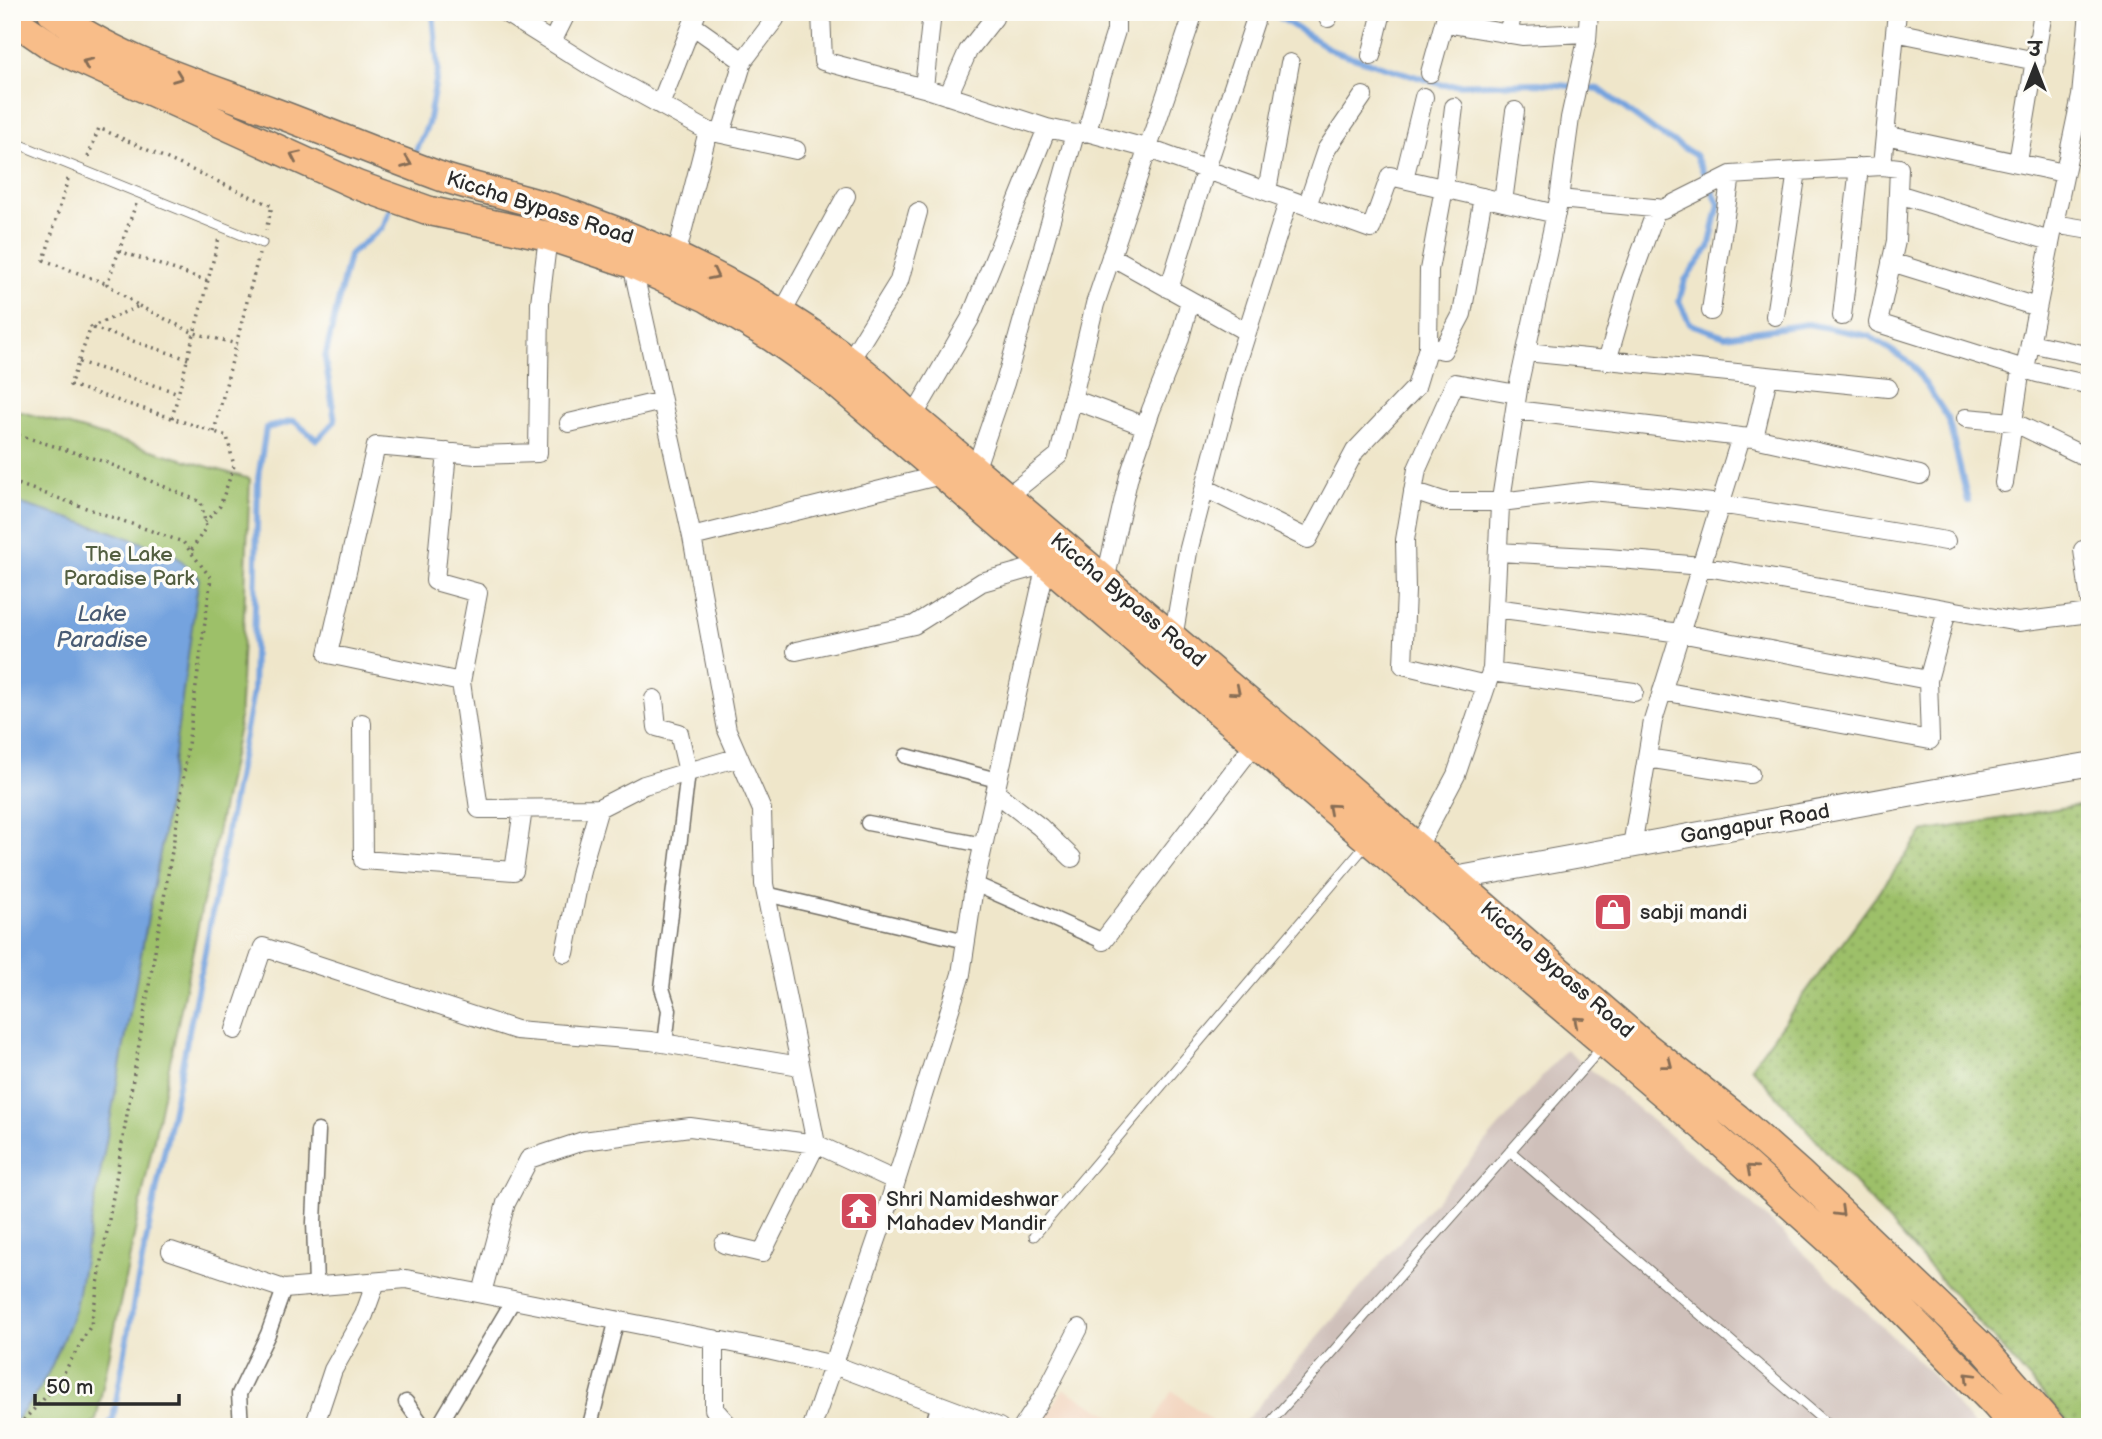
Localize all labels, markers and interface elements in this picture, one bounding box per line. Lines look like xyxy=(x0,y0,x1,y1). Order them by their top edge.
north arrow xyxy=(2000,32,2070,102)
text: उ xyxy=(2027,39,2044,62)
one-way arrow xyxy=(82,57,95,71)
one-way arrow xyxy=(171,68,183,82)
one-way arrow xyxy=(290,150,302,164)
one-way arrow xyxy=(400,154,412,168)
street label: Kiccha Bypass Road xyxy=(443,166,637,250)
one-way arrow xyxy=(707,267,719,280)
street label: Kiccha Bypass Road xyxy=(1045,528,1211,672)
park label: The Lake Paradise Park xyxy=(64,542,195,591)
water label: Lake Paradise xyxy=(56,600,148,654)
one-way arrow xyxy=(1227,683,1240,695)
street label: Gangapur Road xyxy=(1678,799,1832,849)
one-way arrow xyxy=(1327,804,1340,817)
shop icon: sabji mandi xyxy=(1592,891,1634,933)
street label: Kiccha Bypass Road xyxy=(1475,897,1639,1043)
place label: sabji mandi xyxy=(1640,900,1747,925)
one-way arrow xyxy=(1574,1017,1587,1029)
one-way arrow xyxy=(1660,1055,1672,1068)
one-way arrow xyxy=(1746,1165,1759,1177)
place label: Shri Namideshwar Mahadev Mandir xyxy=(886,1187,1059,1236)
temple icon: Shri Namideshwar Mahadev Mandir xyxy=(838,1190,880,1232)
one-way arrow xyxy=(1832,1204,1845,1217)
scale bar xyxy=(35,1362,178,1406)
one-way arrow xyxy=(1964,1372,1977,1385)
text: 50 m xyxy=(46,1375,93,1400)

